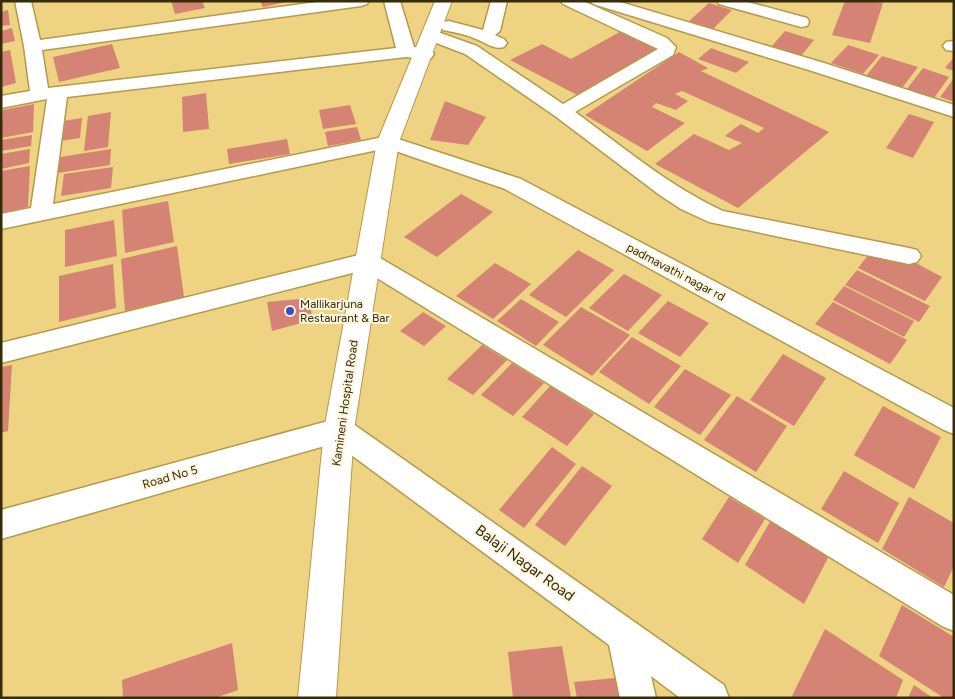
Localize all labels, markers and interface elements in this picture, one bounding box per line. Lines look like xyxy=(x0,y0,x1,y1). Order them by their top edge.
street label: padmavathi nagar rd xyxy=(624,240,728,304)
place label: Mallikarjuna Restaurant & Bar xyxy=(300,297,390,325)
marker: Mallikarjuna Restaurant & Bar xyxy=(284,305,296,317)
street label: Kamineni Hospital Road xyxy=(329,339,361,467)
street label: Road No 5 xyxy=(141,462,199,492)
street label: Balaji Nagar Road xyxy=(472,521,578,605)

